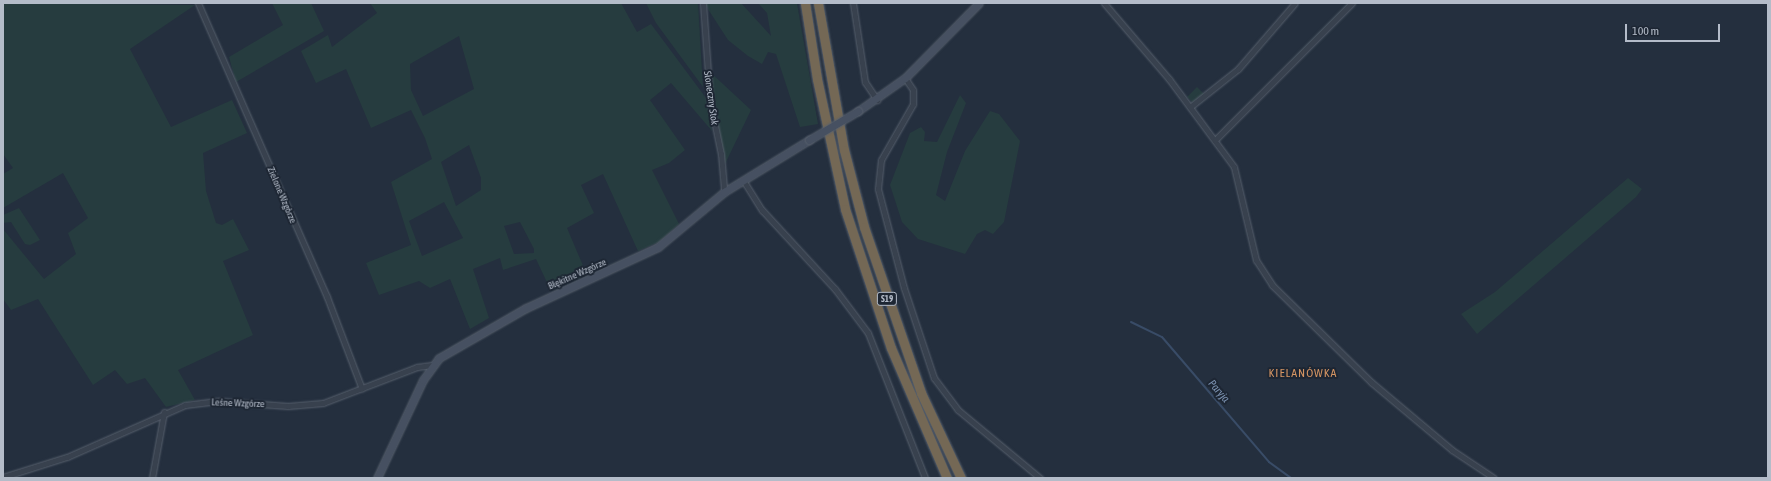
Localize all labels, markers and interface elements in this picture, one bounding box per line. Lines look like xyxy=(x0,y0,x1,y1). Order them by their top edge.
scale bar xyxy=(1627,16,1722,42)
text: 100 m xyxy=(1632,24,1659,38)
street label: Słoneczny Stok xyxy=(701,70,721,126)
street label: Zielone Wzgórze xyxy=(265,165,299,225)
street label: Błękitne Wzgórze xyxy=(546,256,608,292)
road number: S19 xyxy=(876,292,898,306)
district label: KIELANÓWKA xyxy=(1268,367,1338,381)
water label: Paryja xyxy=(1206,377,1232,405)
street label: Leśne Wzgórze xyxy=(211,396,265,410)

